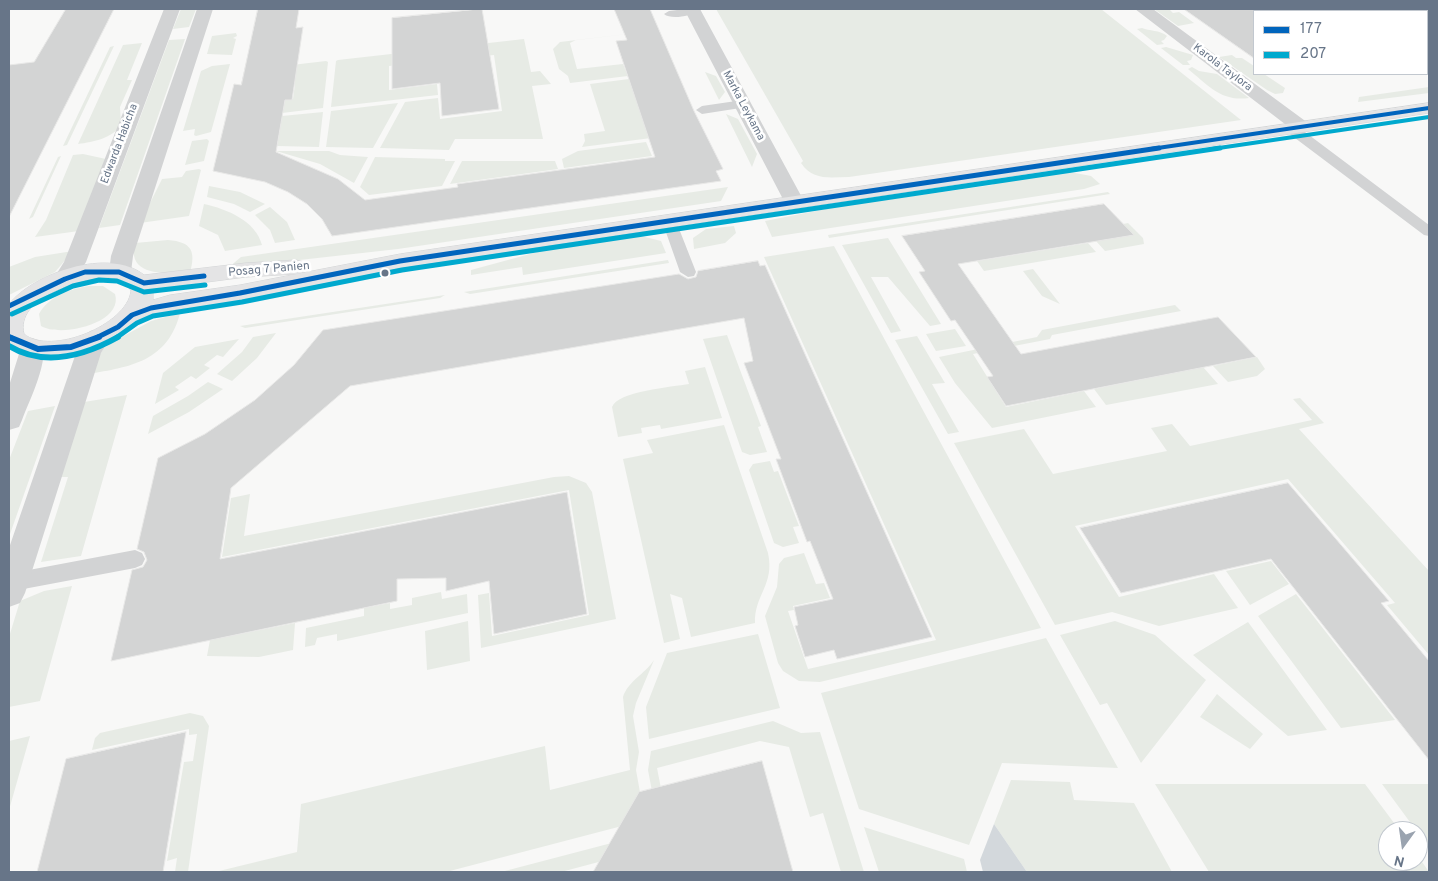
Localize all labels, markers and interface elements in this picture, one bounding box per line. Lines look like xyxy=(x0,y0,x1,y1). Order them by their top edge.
legend xyxy=(1253,10,1428,75)
text: 177 xyxy=(1300,20,1322,39)
street label: Karola Taylora xyxy=(1190,42,1254,94)
text: 207 xyxy=(1300,45,1326,64)
street label: Marka Leykama xyxy=(719,69,767,143)
street label: Edwarda Habicha xyxy=(99,102,141,186)
street label: Posag 7 Panien xyxy=(228,259,310,281)
unlabelled marker xyxy=(380,268,390,278)
north arrow xyxy=(1378,821,1428,871)
text: N xyxy=(1393,851,1406,870)

